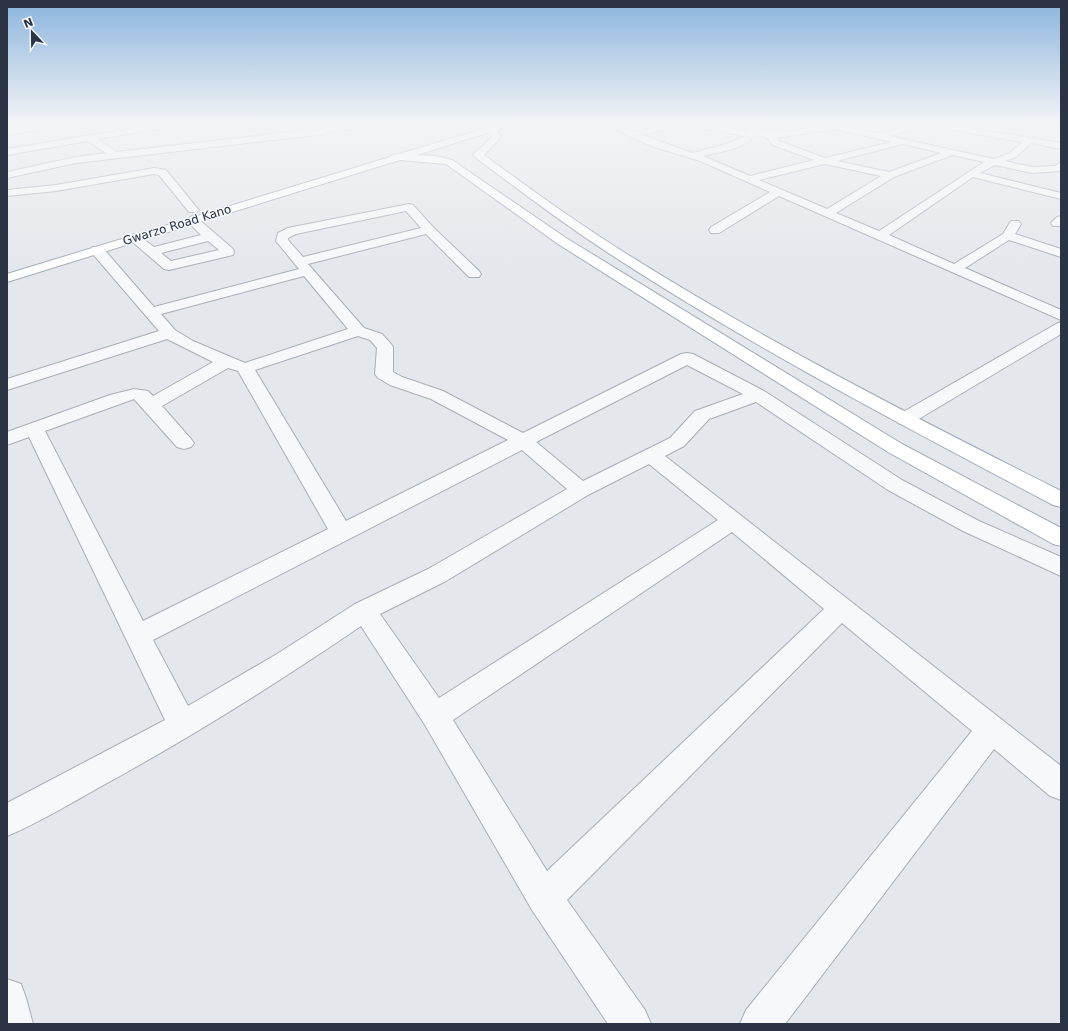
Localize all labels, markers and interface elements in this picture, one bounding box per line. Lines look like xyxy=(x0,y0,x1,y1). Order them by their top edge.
north arrow xyxy=(12,12,52,52)
text: N xyxy=(22,15,35,31)
street label: Gwarzo Road Kano xyxy=(121,202,233,248)

